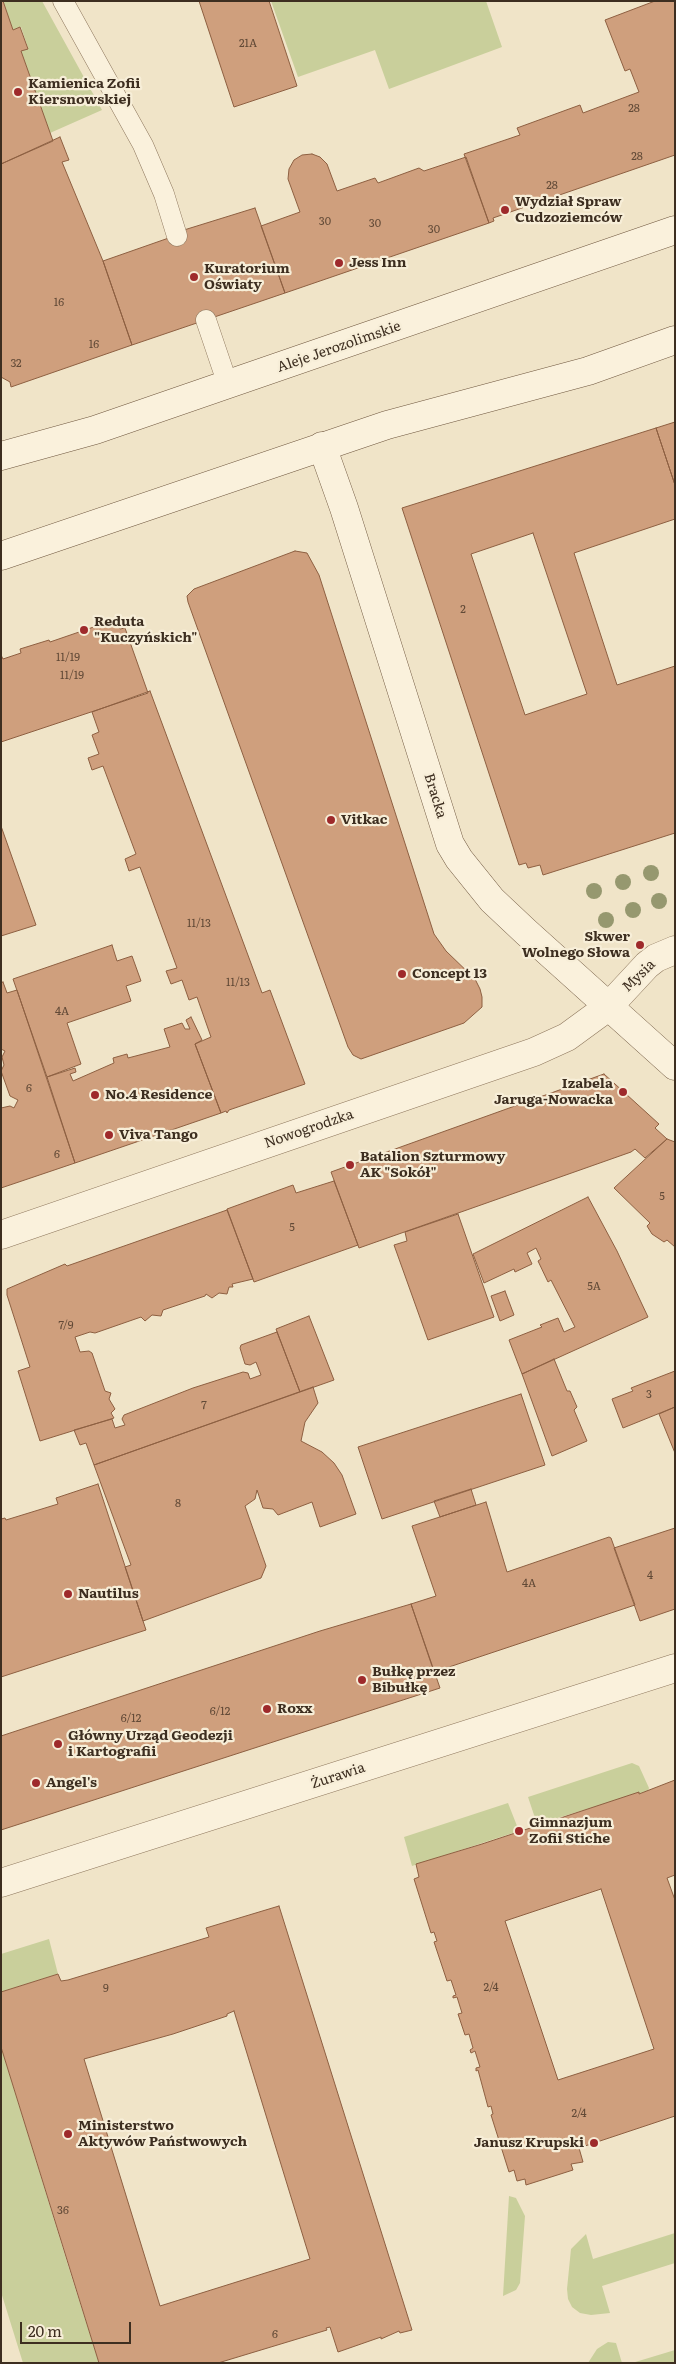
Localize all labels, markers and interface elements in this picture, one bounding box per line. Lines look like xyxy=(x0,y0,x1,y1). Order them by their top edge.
house number: 21A xyxy=(239,37,257,51)
place label: Kamienica Zofii Kiersnowskiej xyxy=(28,76,140,108)
marker: Kamienica Zofii Kiersnowskiej xyxy=(12,86,24,98)
house number: 28 xyxy=(628,102,640,116)
house number: 28 xyxy=(631,150,643,164)
house number: 28 xyxy=(546,179,558,193)
place label: Wydział Spraw Cudzoziemców xyxy=(515,194,622,226)
marker: Wydział Spraw Cudzoziemców xyxy=(499,204,511,216)
house number: 30 xyxy=(319,215,331,229)
house number: 30 xyxy=(369,217,381,231)
house number: 30 xyxy=(428,223,440,237)
place label: Jess Inn xyxy=(349,255,406,271)
marker: Jess Inn xyxy=(333,257,345,269)
place label: Kuratorium Oświaty xyxy=(204,261,290,294)
marker: Kuratorium Oświaty xyxy=(188,271,200,283)
house number: 16 xyxy=(54,296,64,310)
street label: Aleje Jerozolimskie xyxy=(275,318,403,376)
house number: 16 xyxy=(89,338,99,352)
house number: 32 xyxy=(10,357,22,371)
house number: 2 xyxy=(460,603,466,617)
place label: Reduta "Kuczyńskich" xyxy=(94,614,197,646)
marker: Reduta "Kuczyńskich" xyxy=(78,624,90,636)
house number: 11/19 xyxy=(56,651,80,665)
house number: 11/19 xyxy=(60,669,84,683)
street label: Bracka xyxy=(420,771,450,821)
place label: Vitkac xyxy=(341,812,387,828)
marker: Vitkac xyxy=(325,814,337,826)
house number: 11/13 xyxy=(187,917,211,931)
place label: Skwer Wolnego Słowa xyxy=(522,929,630,962)
marker: Skwer Wolnego Słowa xyxy=(634,939,646,951)
street label: Mysia xyxy=(619,956,659,996)
place label: Concept 13 xyxy=(412,966,487,982)
marker: Concept 13 xyxy=(396,968,408,980)
house number: 11/13 xyxy=(226,976,250,990)
house number: 4A xyxy=(55,1005,69,1019)
place label: Izabela Jaruga-Nowacka xyxy=(494,1076,613,1108)
house number: 6 xyxy=(26,1082,32,1096)
marker: Izabela Jaruga-Nowacka xyxy=(617,1086,629,1098)
place label: No.4 Residence xyxy=(105,1087,212,1103)
marker: No.4 Residence xyxy=(89,1089,101,1101)
street label: Nowogrodzka xyxy=(262,1106,356,1152)
place label: Viva Tango xyxy=(119,1127,198,1143)
marker: Viva Tango xyxy=(103,1129,115,1141)
house number: 6 xyxy=(54,1148,60,1162)
place label: Batalion Szturmowy AK "Sokół" xyxy=(360,1149,505,1182)
marker: Batalion Szturmowy AK "Sokół" xyxy=(344,1159,356,1171)
house number: 5 xyxy=(659,1190,665,1204)
house number: 5 xyxy=(289,1221,295,1235)
house number: 5A xyxy=(587,1280,601,1294)
house number: 7/9 xyxy=(59,1319,73,1333)
house number: 3 xyxy=(646,1388,652,1402)
house number: 7 xyxy=(201,1399,207,1413)
house number: 8 xyxy=(175,1497,181,1511)
house number: 4 xyxy=(647,1569,653,1583)
house number: 4A xyxy=(522,1577,536,1591)
place label: Nautilus xyxy=(78,1586,139,1602)
marker: Nautilus xyxy=(62,1588,74,1600)
place label: Bułkę przez Bibułkę xyxy=(372,1664,456,1696)
marker: Bułkę przez Bibułkę xyxy=(356,1674,368,1686)
place label: Roxx xyxy=(277,1701,313,1717)
marker: Roxx xyxy=(261,1703,273,1715)
house number: 6/12 xyxy=(210,1705,230,1719)
house number: 6/12 xyxy=(121,1712,141,1726)
place label: Główny Urząd Geodezji i Kartografii xyxy=(68,1728,233,1760)
marker: Główny Urząd Geodezji i Kartografii xyxy=(52,1738,64,1750)
street label: Żurawia xyxy=(309,1759,367,1793)
place label: Angel's xyxy=(46,1775,97,1791)
marker: Angel's xyxy=(30,1777,42,1789)
place label: Gimnazjum Zofii Stiche xyxy=(529,1815,612,1848)
marker: Gimnazjum Zofii Stiche xyxy=(513,1825,525,1837)
house number: 2/4 xyxy=(483,1981,499,1995)
house number: 9 xyxy=(103,1982,109,1996)
house number: 2/4 xyxy=(571,2107,587,2121)
place label: Ministerstwo Aktywów Państwowych xyxy=(78,2118,247,2150)
marker: Ministerstwo Aktywów Państwowych xyxy=(62,2128,74,2140)
place label: Janusz Krupski xyxy=(474,2135,584,2151)
marker: Janusz Krupski xyxy=(588,2137,600,2149)
house number: 36 xyxy=(57,2204,69,2218)
scale bar xyxy=(22,2312,134,2344)
text: 20 m xyxy=(28,2319,62,2342)
house number: 6 xyxy=(272,2328,278,2342)

